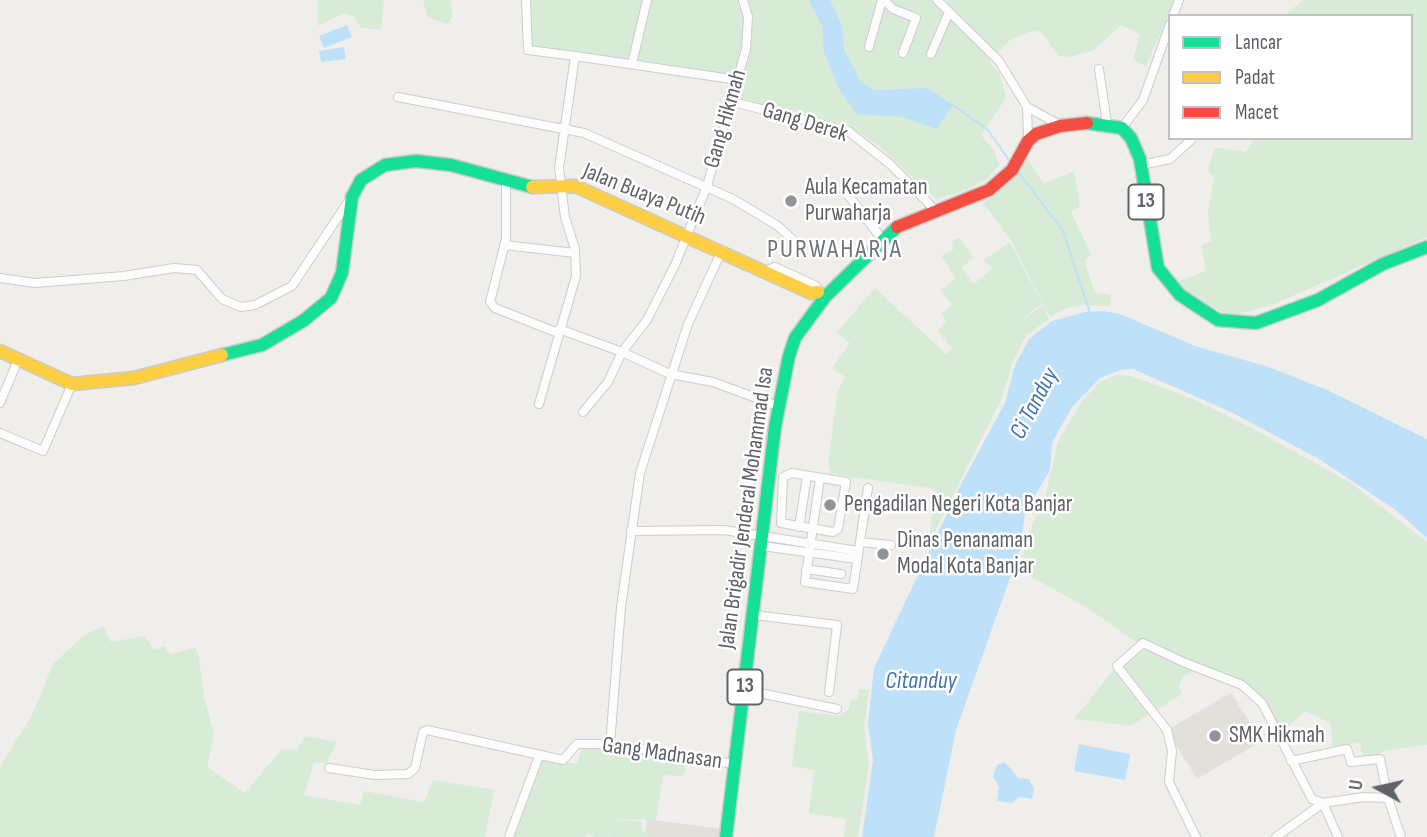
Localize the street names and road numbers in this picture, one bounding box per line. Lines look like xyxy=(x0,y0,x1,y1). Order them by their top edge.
street label: Gang Hikmah xyxy=(699,67,753,171)
street label: Gang Derek xyxy=(759,97,851,149)
street label: Jalan Buaya Putih xyxy=(578,158,710,232)
road number: 13 xyxy=(1128,184,1164,220)
street label: Jalan Brigadir Jenderal Mohammad Isa xyxy=(714,365,780,651)
road number: 13 xyxy=(728,670,762,704)
street label: Gang Madnasan xyxy=(600,732,724,776)

